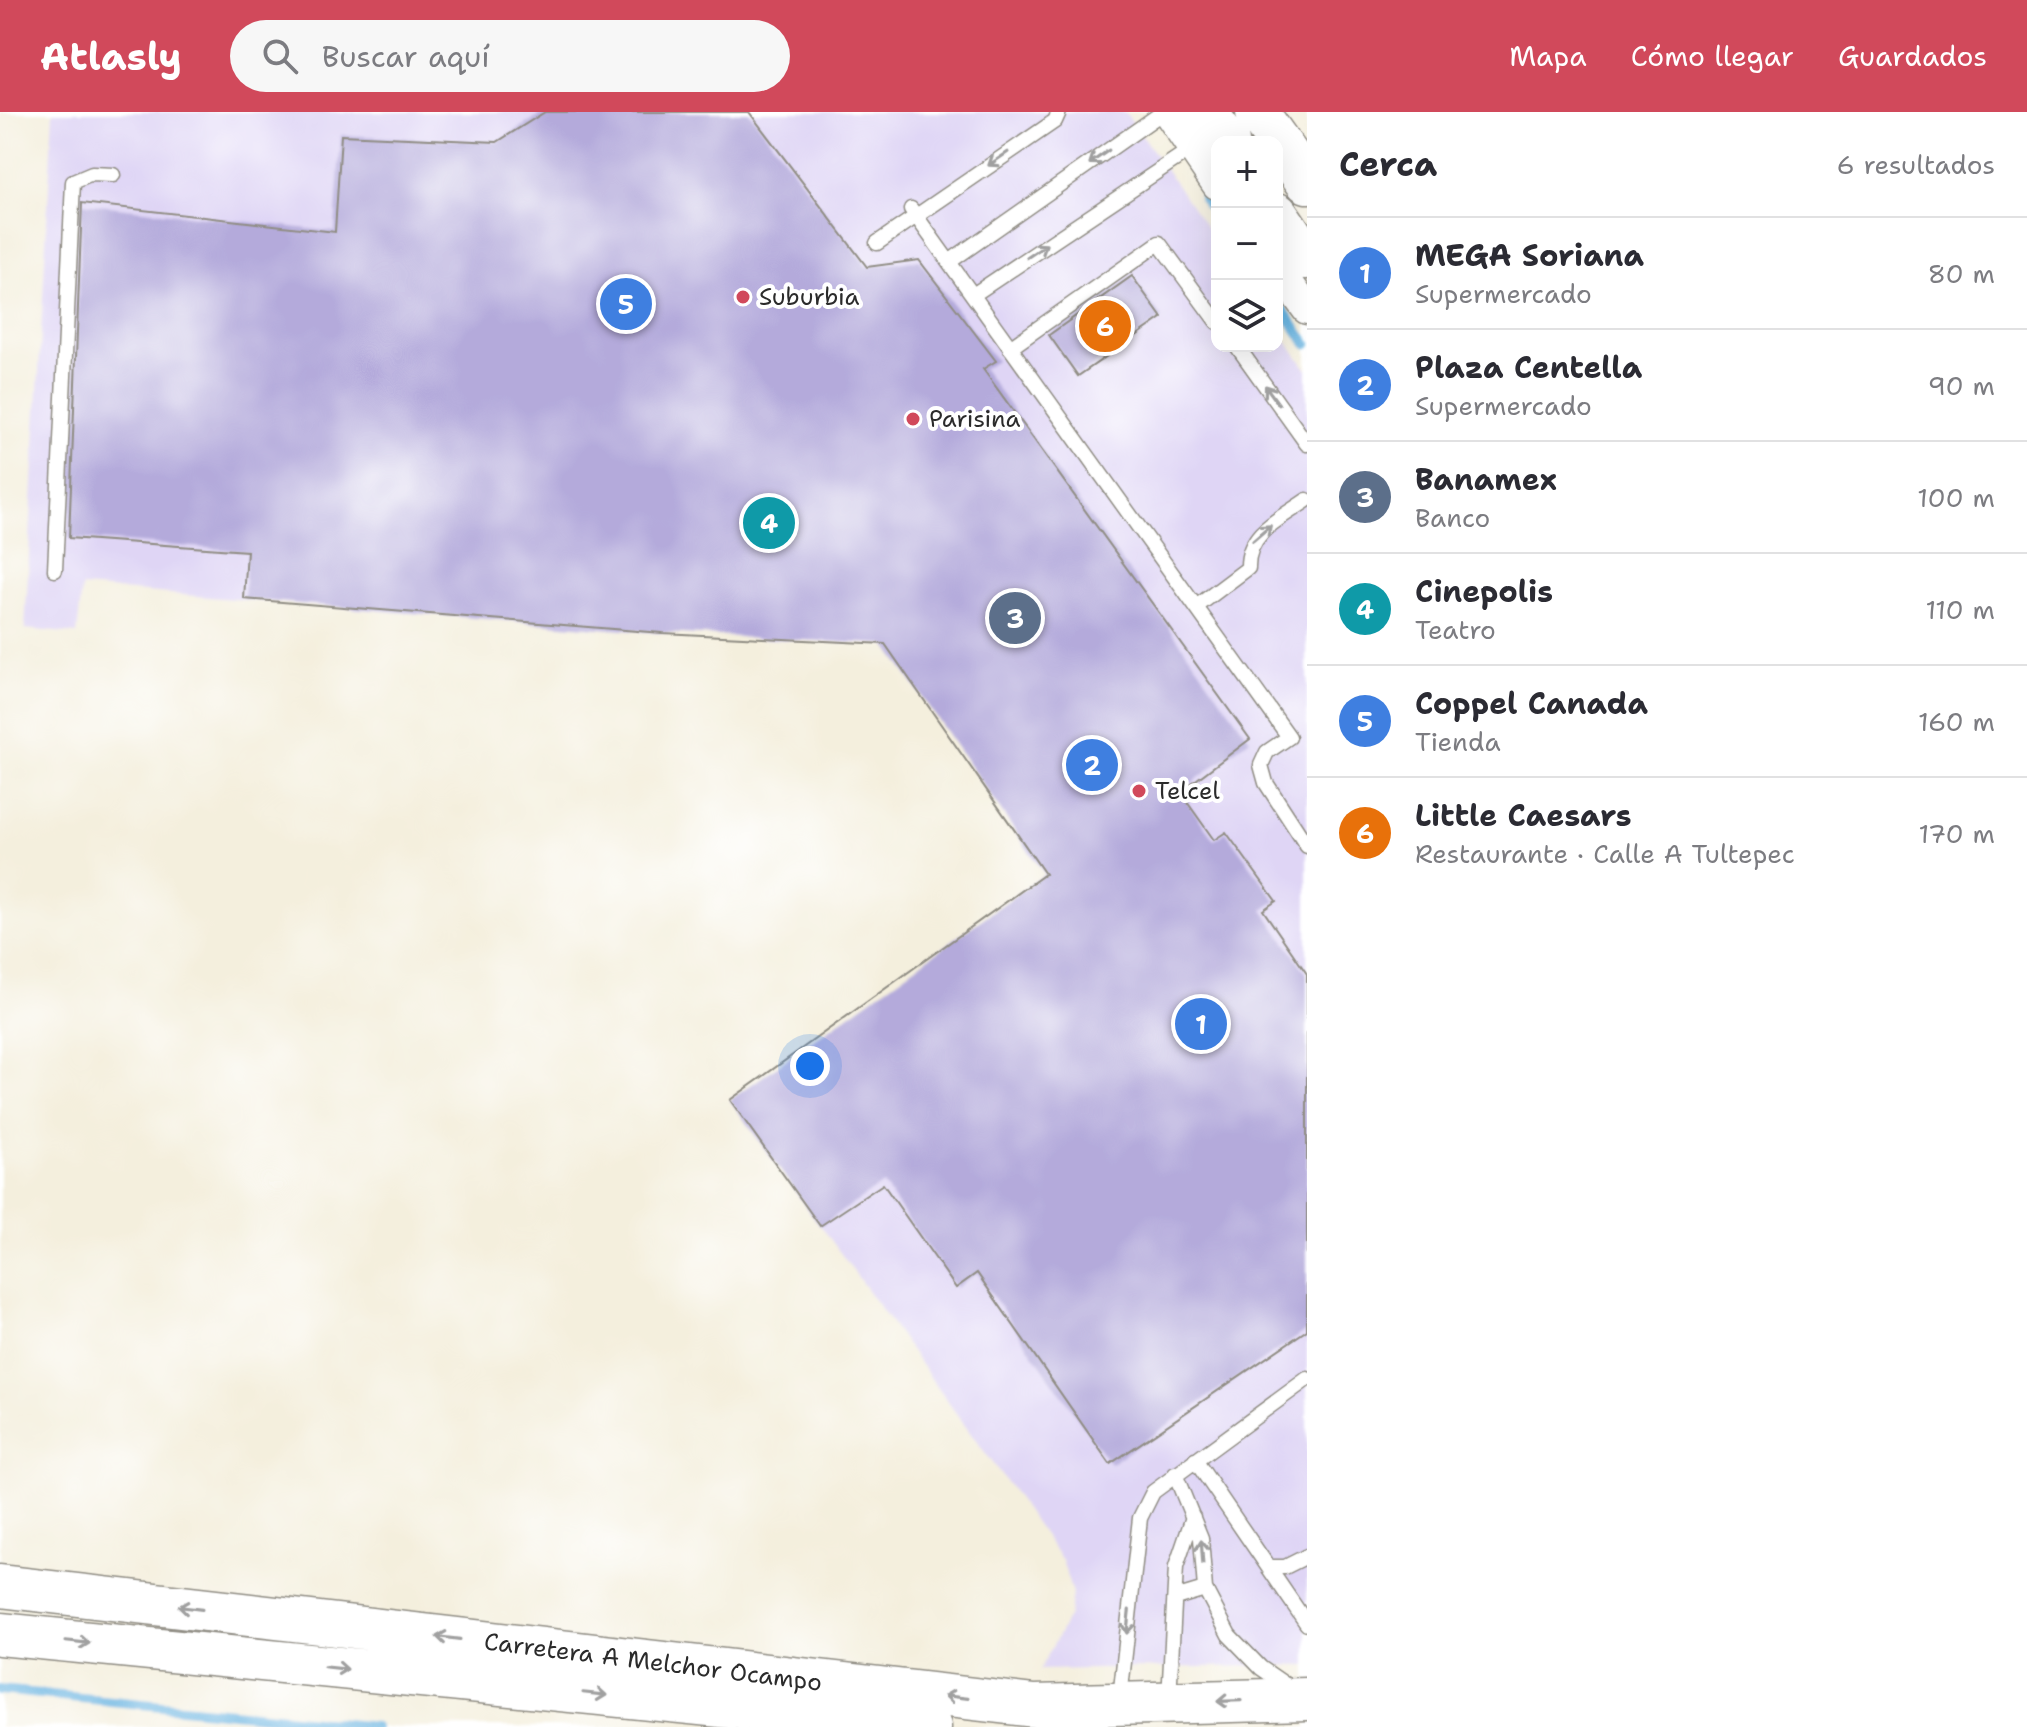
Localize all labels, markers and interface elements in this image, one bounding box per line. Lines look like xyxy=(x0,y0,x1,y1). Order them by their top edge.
search box xyxy=(230,20,790,92)
text: Atlasly xyxy=(40,31,182,82)
icon: search xyxy=(258,34,302,78)
text: Buscar aquí xyxy=(322,36,490,77)
text: Mapa xyxy=(1509,37,1587,75)
text: Cómo llegar xyxy=(1631,37,1794,75)
text: Guardados xyxy=(1838,37,1987,75)
map controls xyxy=(1211,136,1283,352)
button: + xyxy=(1211,136,1283,208)
text: Cerca xyxy=(1339,141,1437,187)
text: 6 resultados xyxy=(1836,147,1995,182)
one-way arrow xyxy=(1089,149,1111,165)
one-way arrow xyxy=(987,152,1010,168)
button: − xyxy=(1211,208,1283,280)
text: MEGA Soriana xyxy=(1415,235,1644,276)
one-way arrow xyxy=(1026,243,1048,260)
text: 1 xyxy=(1359,256,1371,291)
text: 80 m xyxy=(1928,256,1995,291)
pin: 5 xyxy=(600,274,652,334)
text: Supermercado xyxy=(1415,276,1592,311)
button: layers xyxy=(1211,280,1283,352)
place label: Suburbia xyxy=(759,281,859,313)
marker: Suburbia xyxy=(734,288,752,306)
pin: 6 xyxy=(1079,296,1131,356)
text: Plaza Centella xyxy=(1415,347,1642,388)
text: 2 xyxy=(1356,368,1374,403)
text: 90 m xyxy=(1928,368,1995,403)
one-way arrow xyxy=(1264,384,1280,406)
text: Supermercado xyxy=(1415,388,1592,423)
place label: Parisina xyxy=(929,403,1021,435)
marker: Parisina xyxy=(904,410,922,428)
text: Banamex xyxy=(1415,459,1557,500)
text: 3 xyxy=(1356,480,1374,515)
text: 100 m xyxy=(1917,480,1995,515)
pin: 4 xyxy=(743,493,795,553)
text: Banco xyxy=(1415,500,1490,535)
one-way arrow xyxy=(1252,524,1272,542)
text: Cinepolis xyxy=(1415,571,1553,612)
pin: 3 xyxy=(989,588,1041,648)
text: 4 xyxy=(1356,592,1374,627)
text: 110 m xyxy=(1925,592,1995,627)
text: Teatro xyxy=(1415,612,1496,647)
text: Coppel Canada xyxy=(1415,683,1648,724)
text: 5 xyxy=(1357,704,1373,739)
text: 160 m xyxy=(1918,704,1995,739)
text: Tienda xyxy=(1415,724,1501,759)
pin: 2 xyxy=(1066,735,1118,795)
place label: Telcel xyxy=(1155,775,1220,807)
marker: Telcel xyxy=(1130,782,1148,800)
text: Little Caesars xyxy=(1415,795,1632,836)
text: 6 xyxy=(1356,816,1374,851)
text: 170 m xyxy=(1918,816,1995,851)
text: Restaurante · Calle A Tultepec xyxy=(1415,836,1795,871)
pin: 1 xyxy=(1175,994,1227,1054)
your location xyxy=(790,1046,830,1086)
one-way arrow xyxy=(1194,1539,1209,1566)
one-way arrow xyxy=(177,1601,204,1616)
one-way arrow xyxy=(1121,1608,1136,1635)
street label: Carretera A Melchor Ocampo xyxy=(482,1625,824,1699)
one-way arrow xyxy=(435,1631,462,1646)
one-way arrow xyxy=(64,1635,91,1650)
one-way arrow xyxy=(322,1660,349,1675)
one-way arrow xyxy=(581,1686,608,1701)
one-way arrow xyxy=(944,1690,970,1705)
one-way arrow xyxy=(1216,1694,1243,1709)

